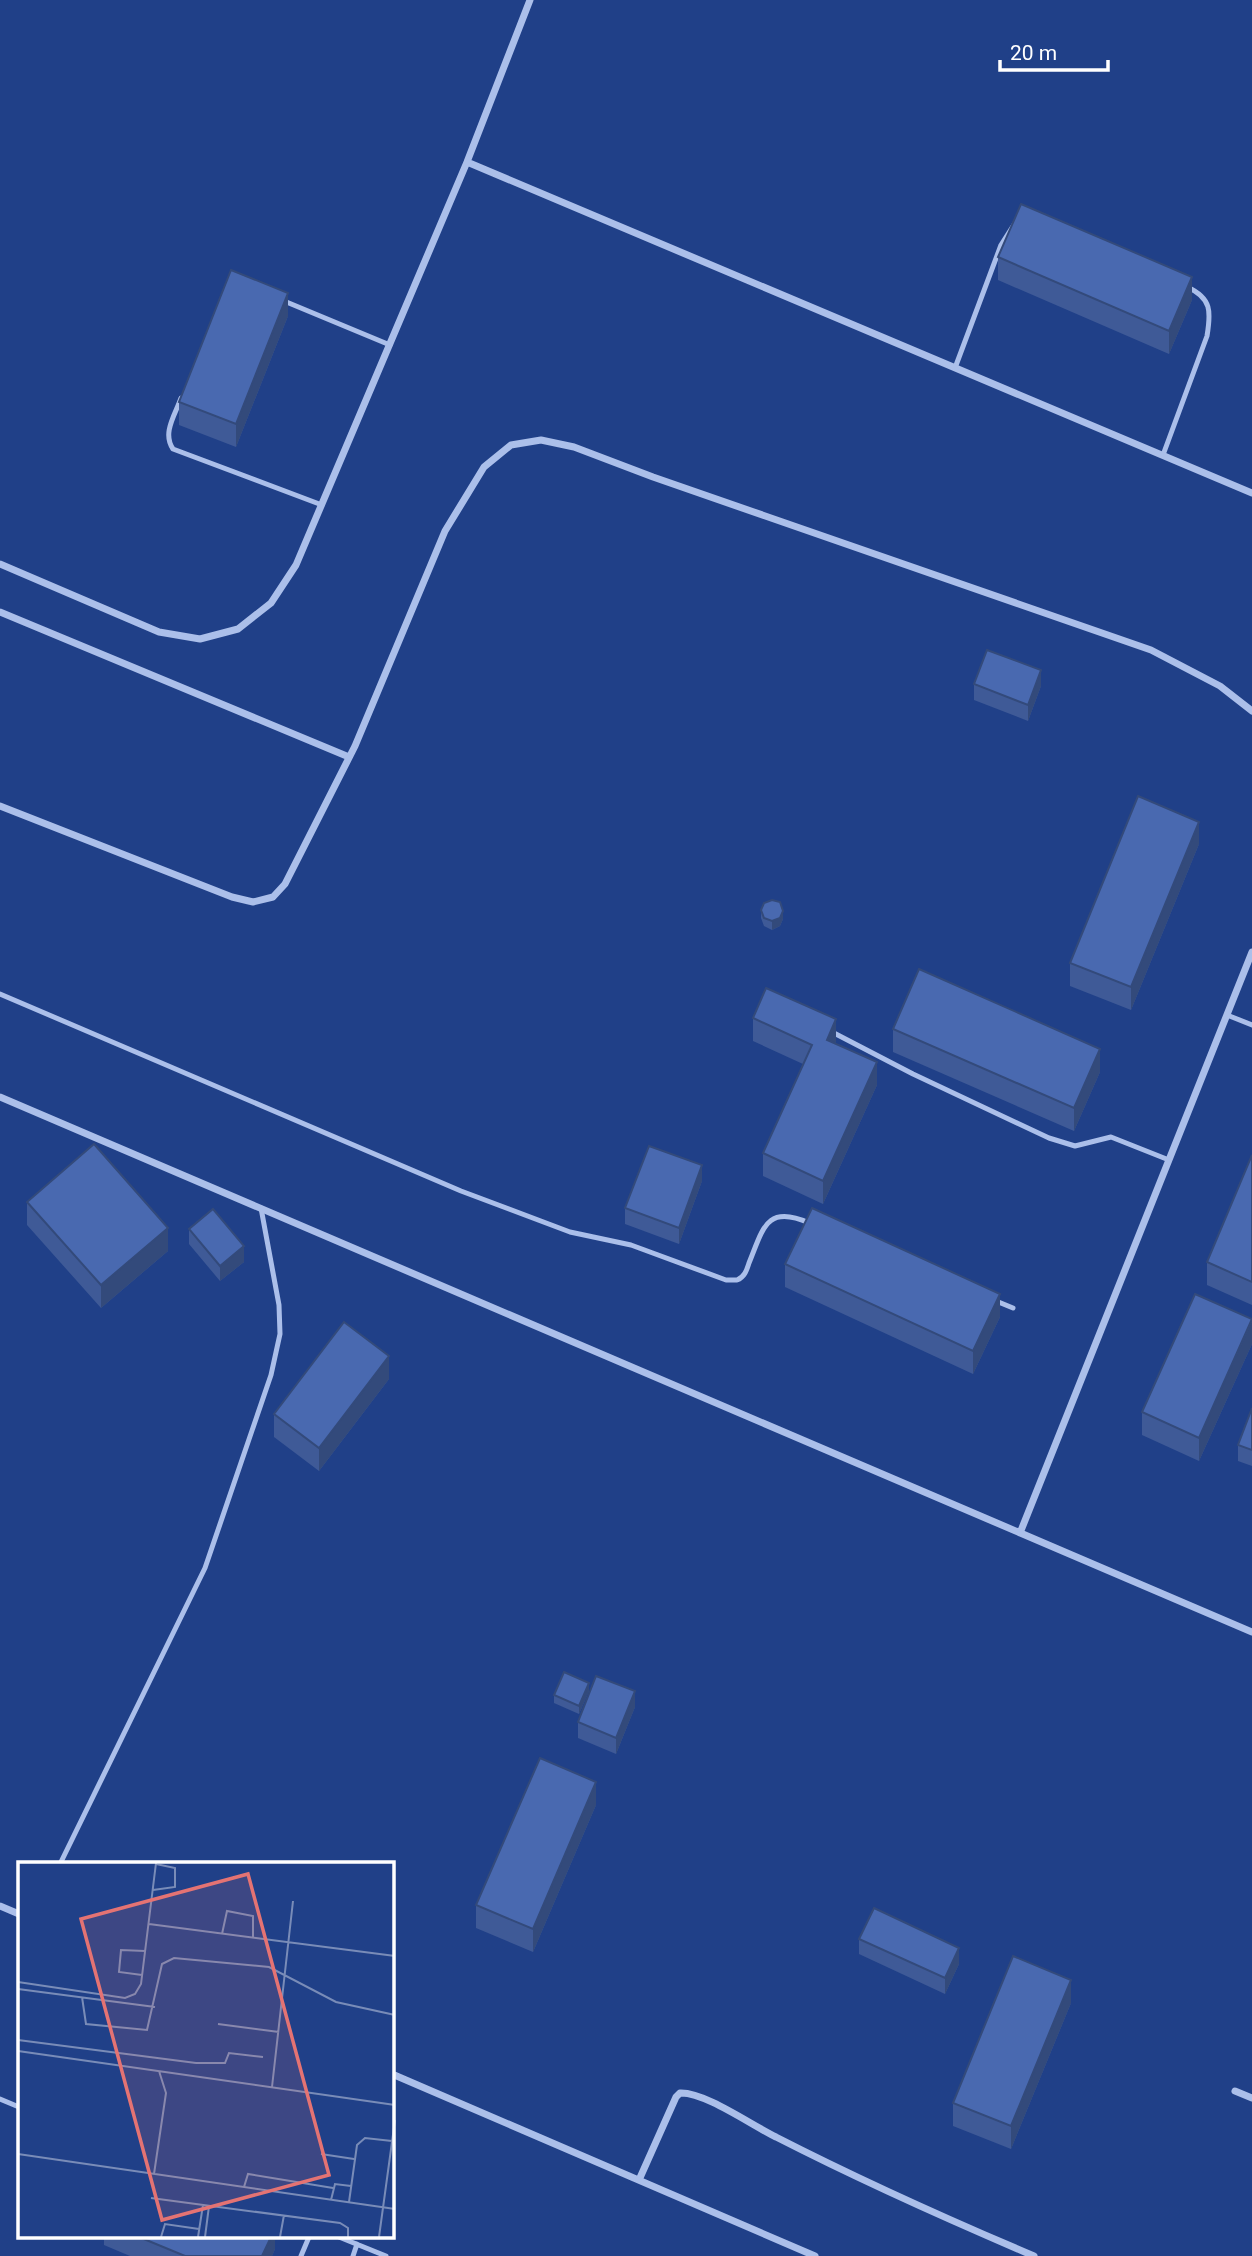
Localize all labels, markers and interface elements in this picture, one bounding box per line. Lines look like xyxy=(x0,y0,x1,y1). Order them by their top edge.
scale bar xyxy=(1000,28,1108,72)
text: 20 m xyxy=(1010,41,1057,65)
inset map xyxy=(18,1862,394,2238)

